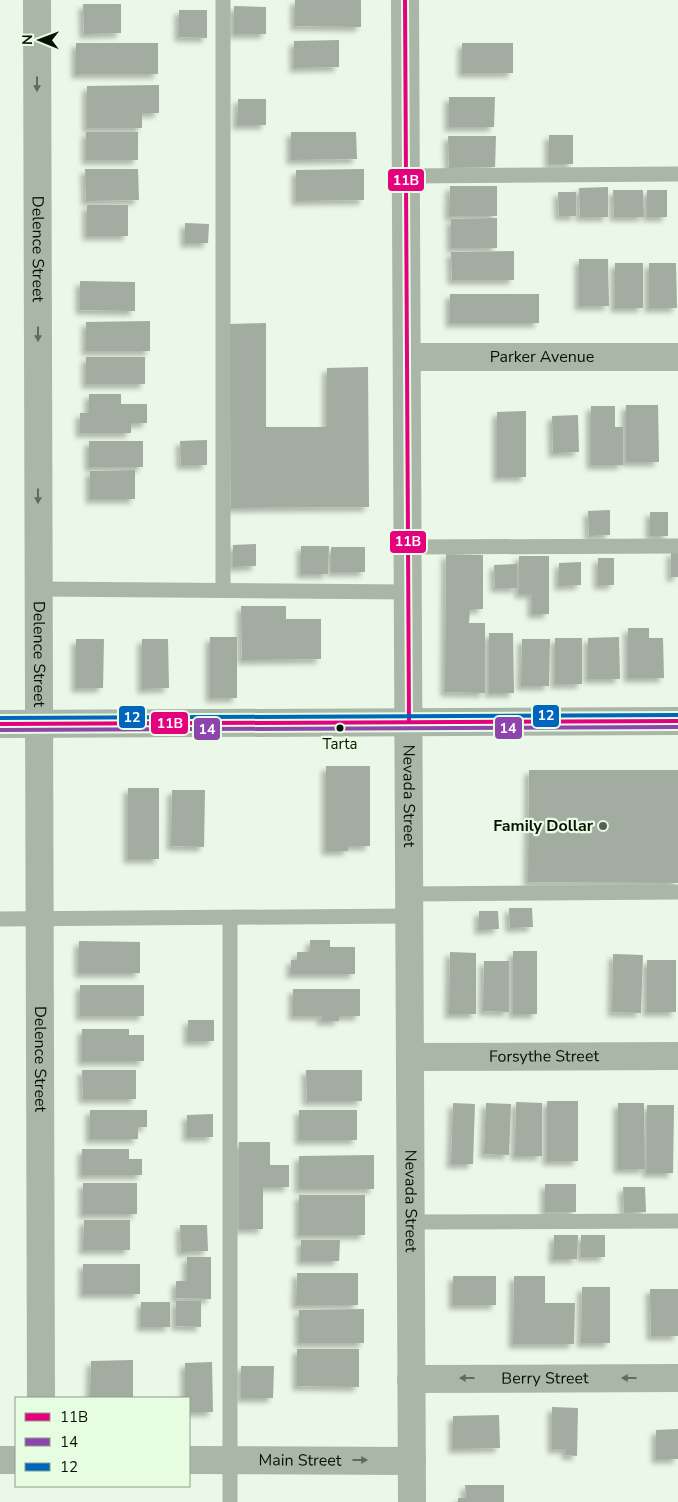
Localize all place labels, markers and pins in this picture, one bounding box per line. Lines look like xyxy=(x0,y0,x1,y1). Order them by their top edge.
marker: Tarta xyxy=(335,723,345,733)
place label: Tarta xyxy=(323,734,357,754)
place label: Family Dollar xyxy=(493,815,594,837)
marker: Family Dollar xyxy=(597,820,609,832)

